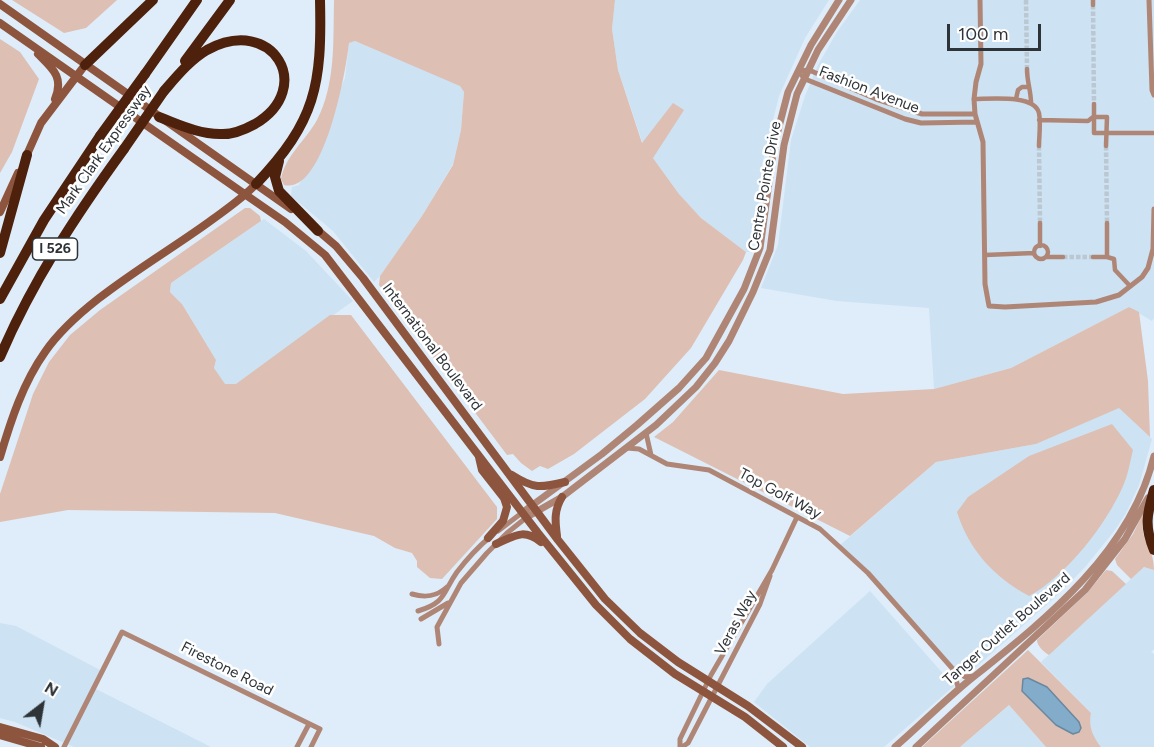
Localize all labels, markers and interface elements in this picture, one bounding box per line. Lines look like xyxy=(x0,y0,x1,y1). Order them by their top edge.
scale bar xyxy=(950,12,1044,50)
text: 100 m xyxy=(958,23,1008,45)
street label: Fashion Avenue xyxy=(816,63,922,117)
street label: Mark Clark Expressway xyxy=(53,82,155,218)
street label: Centre Pointe Drive xyxy=(745,120,785,252)
road number: I 526 xyxy=(32,238,78,260)
street label: International Boulevard xyxy=(378,280,486,414)
street label: Top Golf Way xyxy=(736,465,824,523)
street label: Tanger Outlet Boulevard xyxy=(940,569,1074,689)
street label: Veras Way xyxy=(711,588,761,658)
street label: Firestone Road xyxy=(178,638,276,700)
north arrow xyxy=(12,675,72,735)
text: N xyxy=(41,678,62,700)

